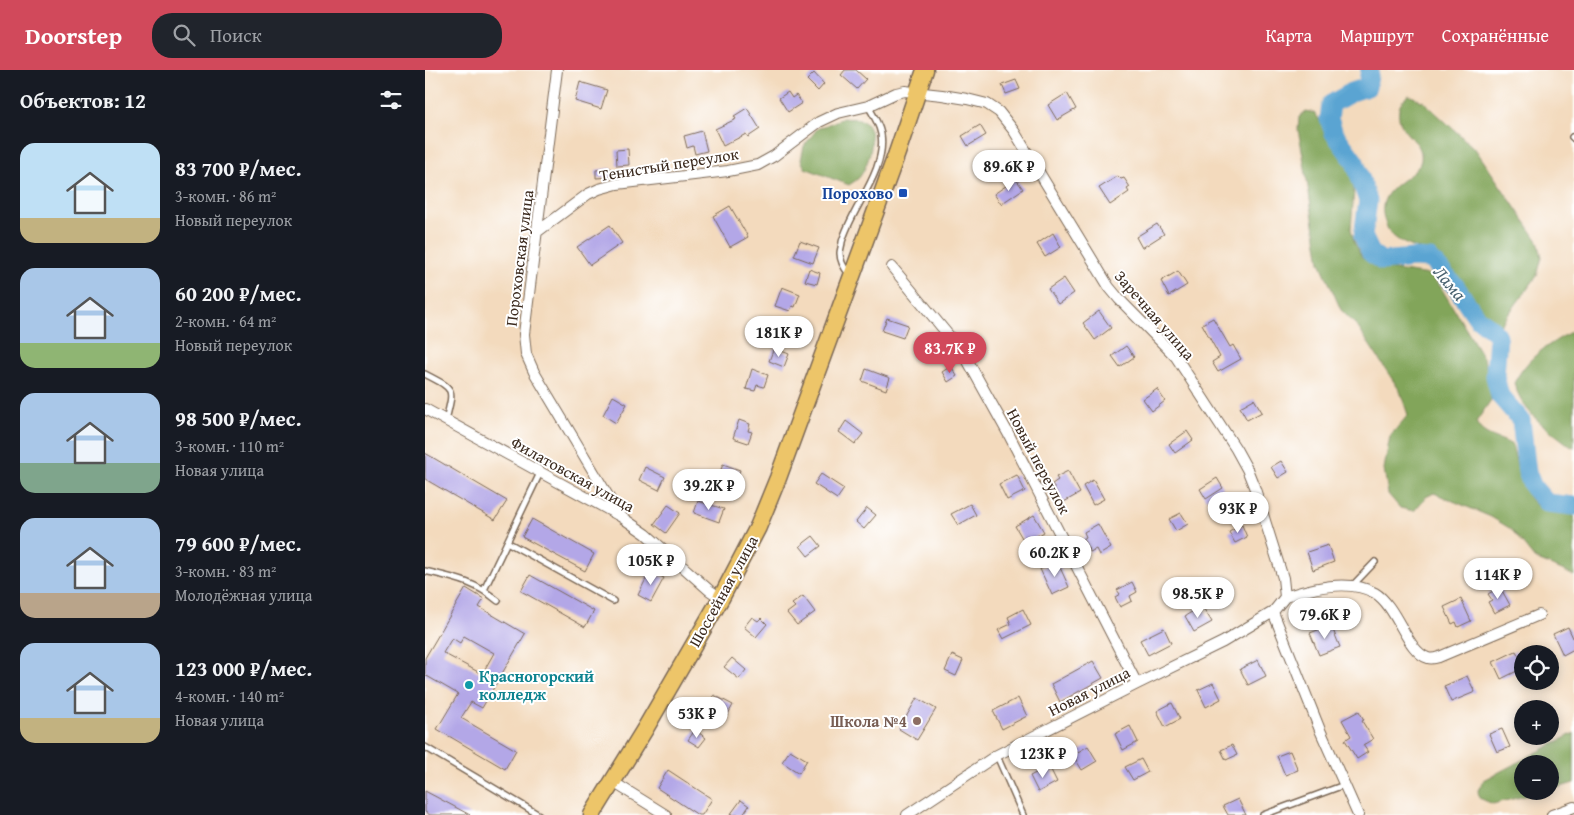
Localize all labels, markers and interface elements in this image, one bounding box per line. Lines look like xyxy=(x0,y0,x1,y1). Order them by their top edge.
search box xyxy=(152,13,502,58)
text: Doorstep xyxy=(25,18,122,53)
icon: search xyxy=(170,21,198,49)
text: Поиск xyxy=(210,21,262,49)
text: Карта xyxy=(1266,22,1312,49)
text: Маршрут xyxy=(1340,22,1414,49)
text: Сохранённые xyxy=(1442,22,1549,49)
text: Объектов: 12 xyxy=(20,85,146,116)
icon: filters xyxy=(377,86,405,114)
street label: Тенистый переулок xyxy=(598,141,741,187)
pin: 89.6K ₽ xyxy=(963,150,1055,192)
text: 83 700 ₽/мес. xyxy=(175,153,301,184)
text: 89.6K ₽ xyxy=(983,154,1035,178)
icon: home xyxy=(60,163,120,223)
place label: Порохово xyxy=(822,181,893,205)
text: 3-комн. · 86 m² xyxy=(175,184,276,208)
marker: Порохово xyxy=(897,187,909,199)
street label: Пороховская улица xyxy=(499,188,539,328)
text: Новый переулок xyxy=(175,208,292,232)
water label: Лама xyxy=(1427,259,1473,307)
street label: Заречная улица xyxy=(1109,265,1201,366)
text: 60 200 ₽/мес. xyxy=(175,278,301,309)
icon: home xyxy=(60,288,120,348)
text: 2-комн. · 64 m² xyxy=(175,309,276,333)
pin: 181K ₽ xyxy=(738,316,820,358)
text: 181K ₽ xyxy=(756,320,802,344)
pin: 83.7K ₽ xyxy=(904,332,996,374)
text: Новый переулок xyxy=(175,333,292,357)
text: 83.7K ₽ xyxy=(924,336,976,360)
text: 98 500 ₽/мес. xyxy=(175,403,301,434)
street label: Новый переулок xyxy=(1001,404,1077,519)
icon: home xyxy=(60,413,120,473)
street label: Филатовская улица xyxy=(507,430,639,518)
text: 3-комн. · 110 m² xyxy=(175,434,284,458)
text: Новая улица xyxy=(175,458,264,482)
pin: 39.2K ₽ xyxy=(663,468,755,511)
text: 39.2K ₽ xyxy=(683,473,735,497)
pin: 93K ₽ xyxy=(1203,492,1273,534)
text: 93K ₽ xyxy=(1219,496,1257,520)
text: 79 600 ₽/мес. xyxy=(175,528,301,559)
street label: Шоссейная улица xyxy=(682,530,764,651)
pin: 60.2K ₽ xyxy=(1009,536,1101,578)
icon: home xyxy=(60,538,120,598)
text: 60.2K ₽ xyxy=(1029,540,1081,564)
pin: 105K ₽ xyxy=(610,544,692,586)
text: 105K ₽ xyxy=(628,548,674,572)
pin: 114K ₽ xyxy=(1457,558,1539,600)
text: 3-комн. · 83 m² xyxy=(175,559,276,583)
text: 114K ₽ xyxy=(1475,562,1521,586)
pin: 98.5K ₽ xyxy=(1152,576,1244,619)
text: 98.5K ₽ xyxy=(1172,581,1224,605)
text: Молодёжная улица xyxy=(175,583,312,607)
pin: 79.6K ₽ xyxy=(1279,598,1371,640)
text: 79.6K ₽ xyxy=(1299,602,1351,626)
map controls xyxy=(1514,645,1559,800)
button: locate xyxy=(1514,645,1559,690)
text: 123 000 ₽/мес. xyxy=(175,653,312,684)
street label: Новая улица xyxy=(1044,660,1134,722)
icon: home xyxy=(60,663,120,723)
place label: Красногорский колледж xyxy=(479,664,594,706)
marker: Красногорский колледж xyxy=(463,679,475,691)
text: 4-комн. · 140 m² xyxy=(175,684,284,708)
pin: 53K ₽ xyxy=(662,696,732,739)
button: + xyxy=(1514,700,1559,745)
text: 53K ₽ xyxy=(678,701,716,725)
text: Новая улица xyxy=(175,708,264,732)
place label: Школа №4 xyxy=(830,709,907,733)
marker: Школа №4 xyxy=(911,715,923,727)
pin: 123K ₽ xyxy=(1002,736,1084,779)
text: 123K ₽ xyxy=(1020,741,1066,765)
button: − xyxy=(1514,755,1559,800)

